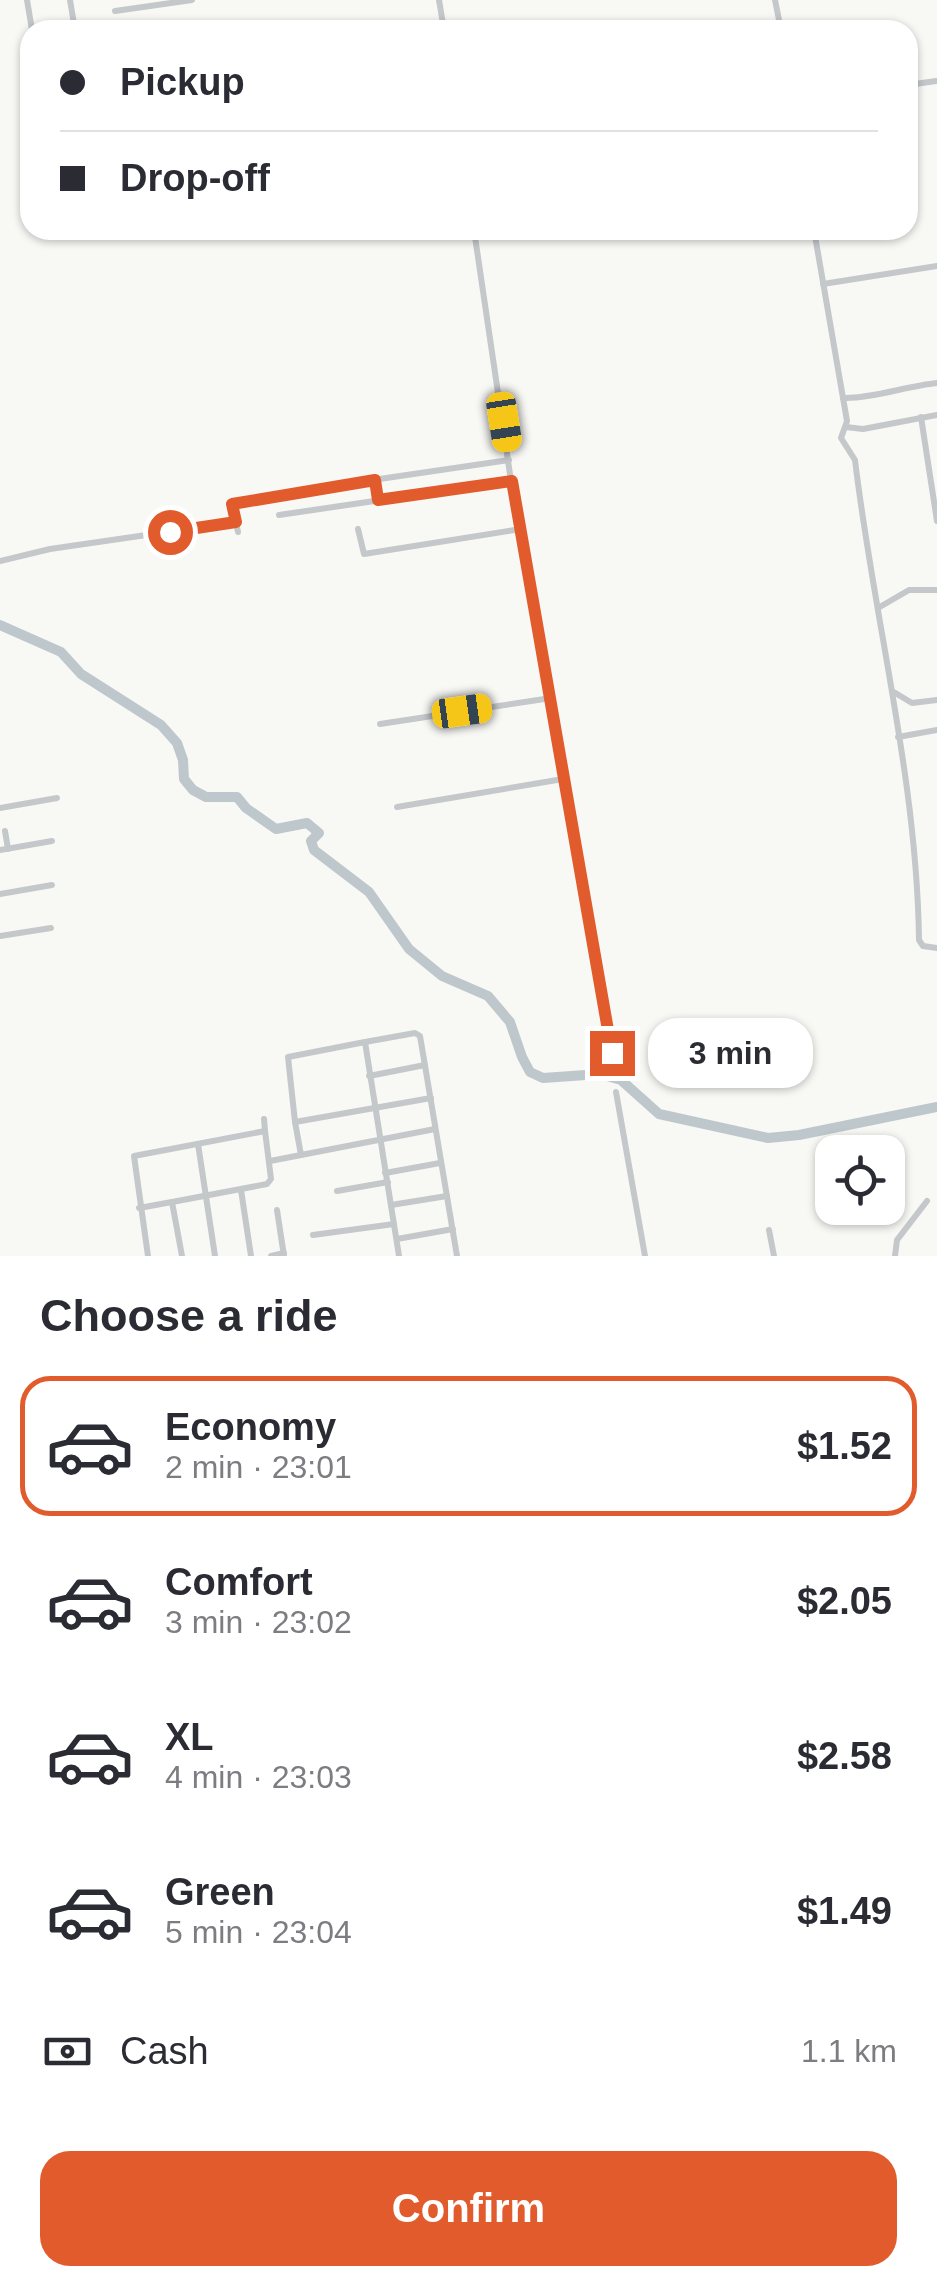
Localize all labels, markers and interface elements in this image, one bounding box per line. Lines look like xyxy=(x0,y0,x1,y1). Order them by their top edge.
text: Pickup xyxy=(120,61,245,103)
text: Drop-off xyxy=(120,157,270,199)
car xyxy=(484,390,524,454)
route start xyxy=(148,510,193,555)
car xyxy=(430,692,494,730)
callout: 3 min xyxy=(647,1018,812,1088)
route end xyxy=(590,1031,635,1076)
text: 3 min xyxy=(689,1035,772,1071)
map controls xyxy=(815,1135,905,1225)
button: locate xyxy=(815,1135,905,1225)
text: Choose a ride xyxy=(40,1290,338,1341)
icon: car xyxy=(45,1401,135,1491)
text: Economy xyxy=(165,1406,336,1448)
text: $1.52 xyxy=(797,1425,892,1467)
text: 2 min · 23:01 xyxy=(165,1449,352,1485)
icon: car xyxy=(45,1556,135,1646)
text: Comfort xyxy=(165,1561,313,1603)
text: $2.05 xyxy=(797,1580,892,1622)
text: 3 min · 23:02 xyxy=(165,1604,352,1640)
icon: car xyxy=(45,1711,135,1801)
text: XL xyxy=(165,1716,214,1758)
text: $2.58 xyxy=(797,1735,892,1777)
text: 4 min · 23:03 xyxy=(165,1759,352,1795)
icon: car xyxy=(45,1866,135,1956)
text: Green xyxy=(165,1871,275,1913)
text: $1.49 xyxy=(797,1890,892,1932)
text: 5 min · 23:04 xyxy=(165,1914,352,1950)
icon: cash xyxy=(40,2024,95,2079)
text: Cash xyxy=(120,2030,209,2072)
text: 1.1 km xyxy=(801,2033,897,2069)
button: Confirm xyxy=(40,2151,897,2266)

